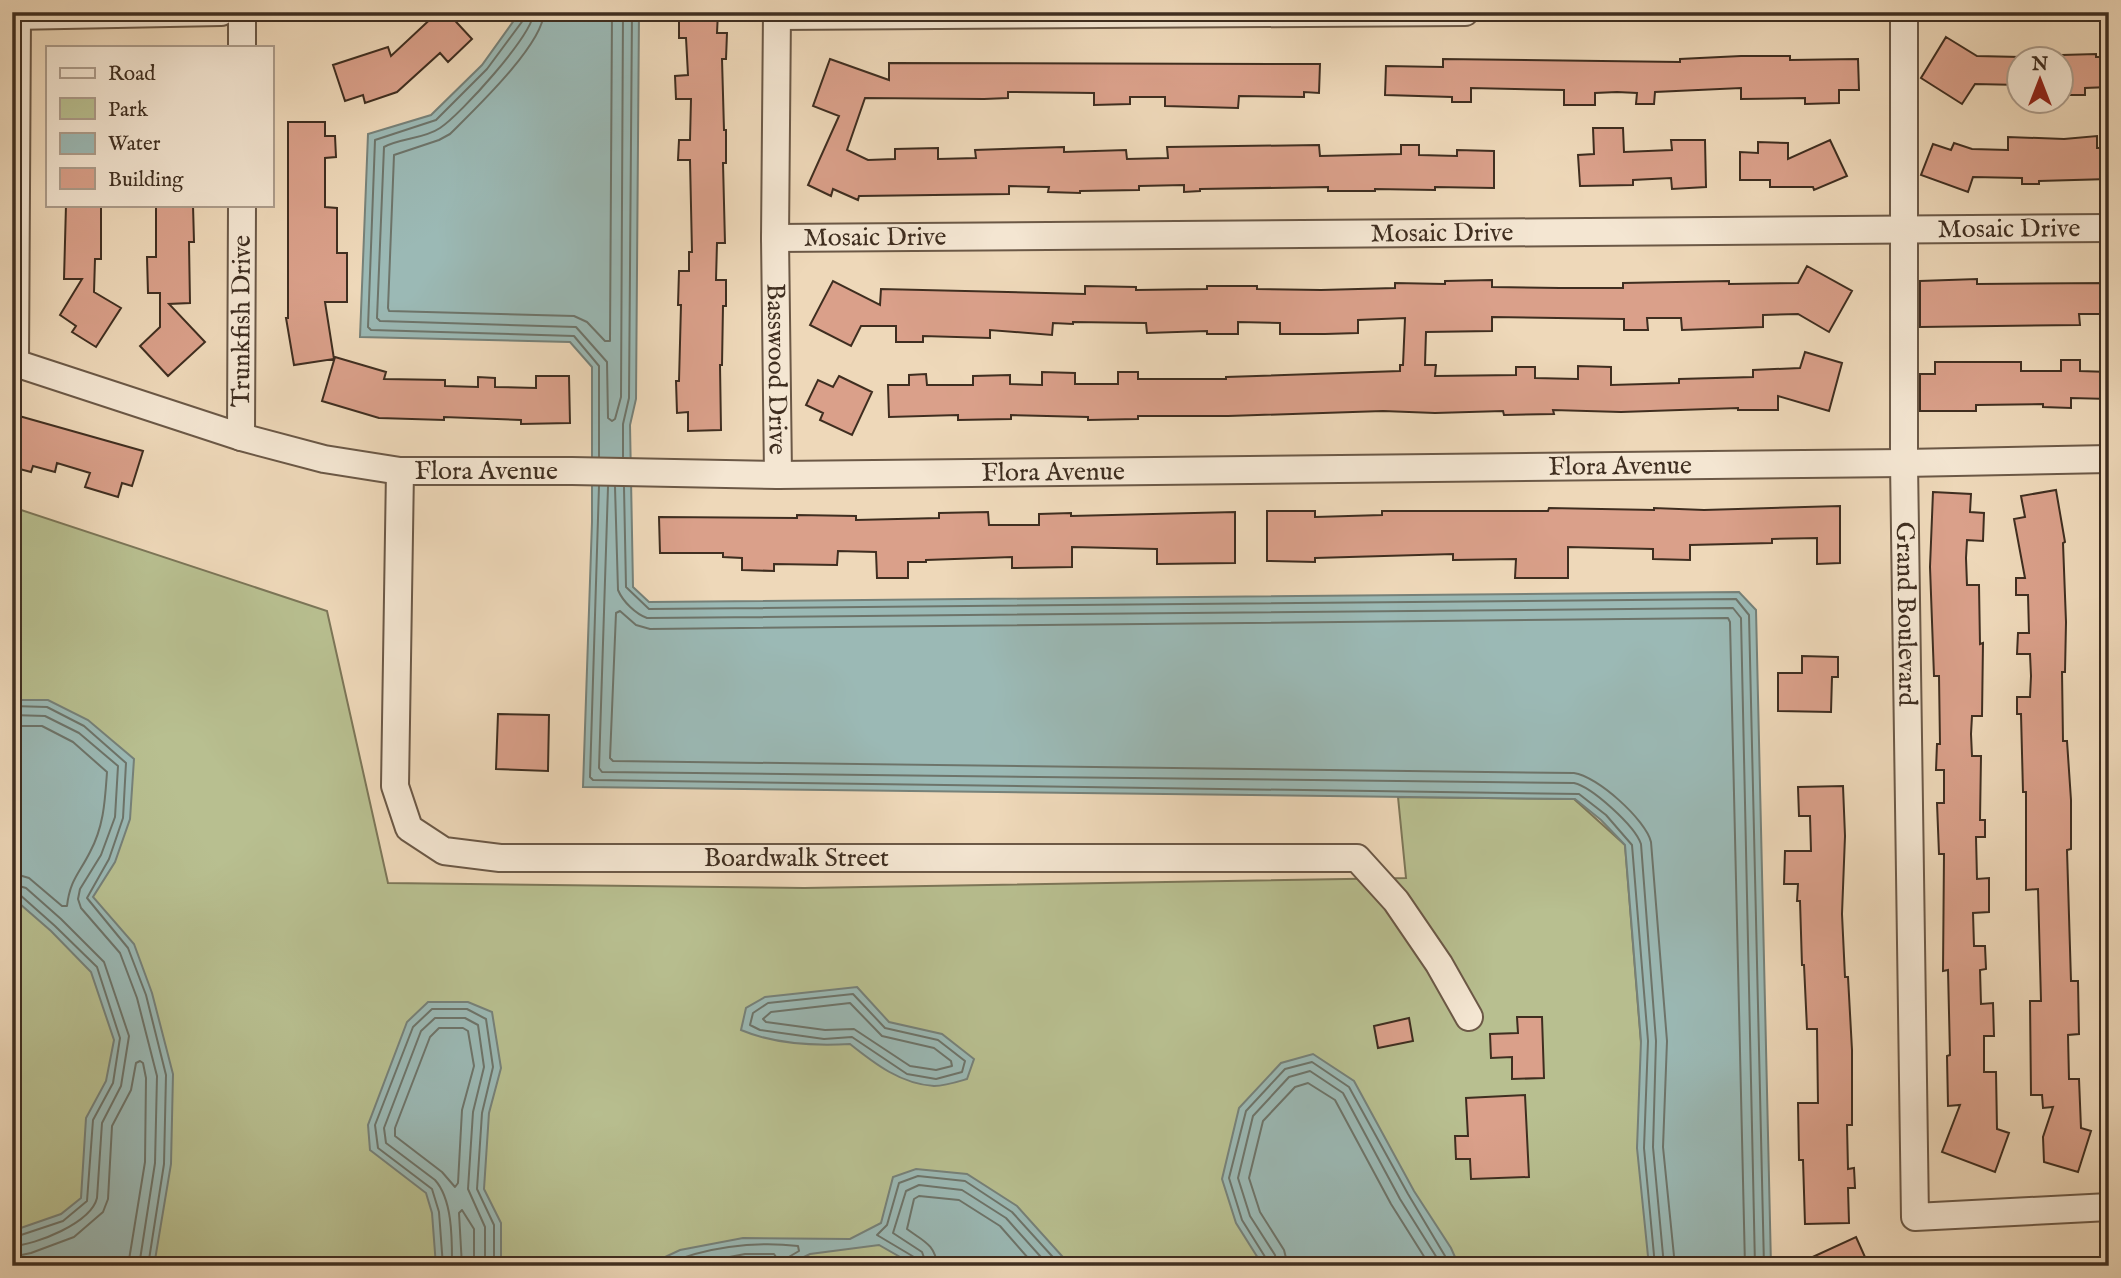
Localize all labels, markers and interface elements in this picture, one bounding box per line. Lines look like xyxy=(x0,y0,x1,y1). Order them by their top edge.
legend xyxy=(46,46,273,206)
north arrow xyxy=(2006,46,2076,116)
text: N xyxy=(2031,53,2049,77)
text: Road xyxy=(108,61,156,88)
text: Park xyxy=(108,97,149,124)
text: Water xyxy=(108,131,161,158)
text: Building xyxy=(108,167,184,194)
street label: Mosaic Drive xyxy=(1937,212,2081,246)
street label: Mosaic Drive xyxy=(1370,216,1514,250)
street label: Mosaic Drive xyxy=(803,220,947,254)
street label: Trunkfish Drive xyxy=(225,235,258,407)
street label: Basswood Drive xyxy=(759,283,794,455)
street label: Flora Avenue xyxy=(1548,449,1692,483)
street label: Flora Avenue xyxy=(415,455,558,488)
street label: Flora Avenue xyxy=(981,455,1125,489)
street label: Grand Boulevard xyxy=(1888,521,1924,707)
street label: Boardwalk Street xyxy=(704,842,889,875)

